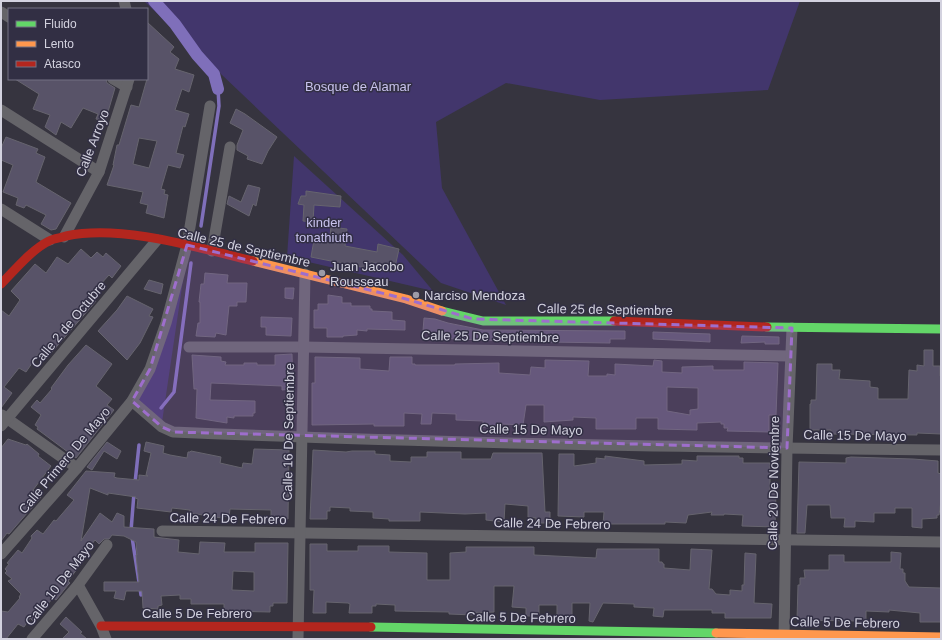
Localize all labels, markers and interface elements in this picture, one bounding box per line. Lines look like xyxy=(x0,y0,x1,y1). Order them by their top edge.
legend xyxy=(8,8,148,80)
text: Fluido xyxy=(44,17,77,31)
text: Lento xyxy=(44,37,74,51)
text: Atasco xyxy=(44,57,81,71)
park label: Bosque de Alamar xyxy=(305,79,412,94)
street label: Calle Arroyo xyxy=(73,107,112,179)
park label: kinder tonathiuth xyxy=(295,215,353,245)
street label: Calle 25 de Septiembre xyxy=(176,225,312,270)
place label: Juan Jacobo Rousseau xyxy=(330,259,404,289)
marker: Juan Jacobo Rousseau xyxy=(317,268,327,278)
street label: Calle 2 de Octubre xyxy=(28,278,109,371)
place label: Narciso Mendoza xyxy=(424,288,526,303)
marker: Narciso Mendoza xyxy=(411,290,421,300)
street label: Calle 25 de Septiembre xyxy=(537,301,673,318)
street label: Calle 25 De Septiembre xyxy=(421,328,559,345)
street label: Calle 16 De Septiembre xyxy=(280,363,297,501)
street label: Calle Primero De Mayo xyxy=(15,404,113,517)
street label: Calle 20 De Noviembre xyxy=(765,416,782,550)
street label: Calle 15 De Mayo xyxy=(479,421,583,438)
street label: Calle 15 De Mayo xyxy=(803,427,907,444)
street label: Calle 24 De Febrero xyxy=(169,510,287,527)
street label: Calle 24 De Febrero xyxy=(493,515,611,532)
street label: Calle 10 De Mayo xyxy=(22,538,97,629)
street label: Calle 5 De Febrero xyxy=(142,606,252,621)
street label: Calle 5 De Febrero xyxy=(466,609,576,626)
street label: Calle 5 De Febrero xyxy=(790,614,900,631)

